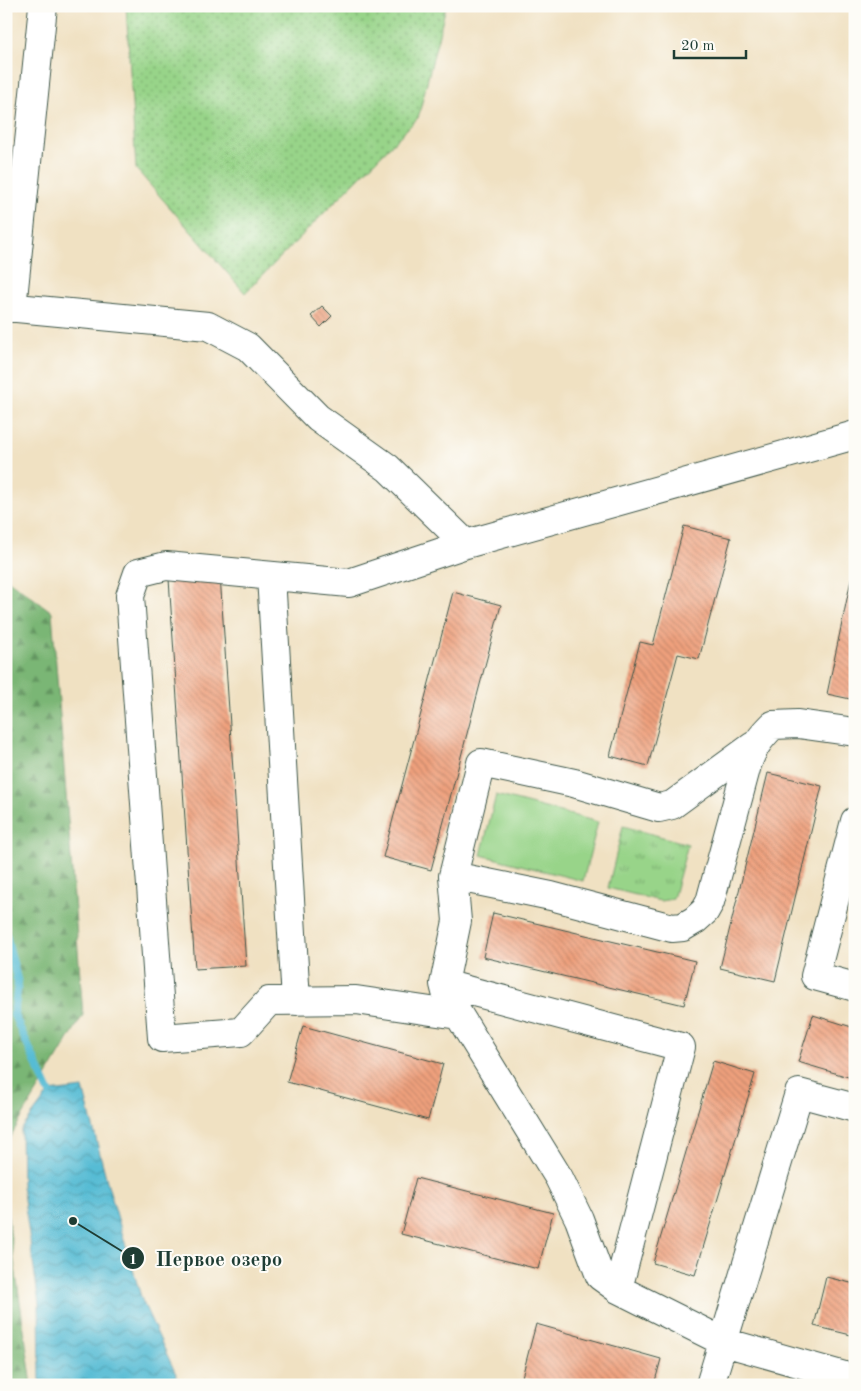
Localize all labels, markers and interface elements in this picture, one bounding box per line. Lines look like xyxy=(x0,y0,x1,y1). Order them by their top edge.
scale bar xyxy=(674,28,746,60)
text: 20 m xyxy=(681,39,715,54)
callout: Первое озеро xyxy=(120,1240,292,1276)
text: Первое озеро xyxy=(156,1250,282,1271)
text: 1 xyxy=(129,1253,137,1268)

